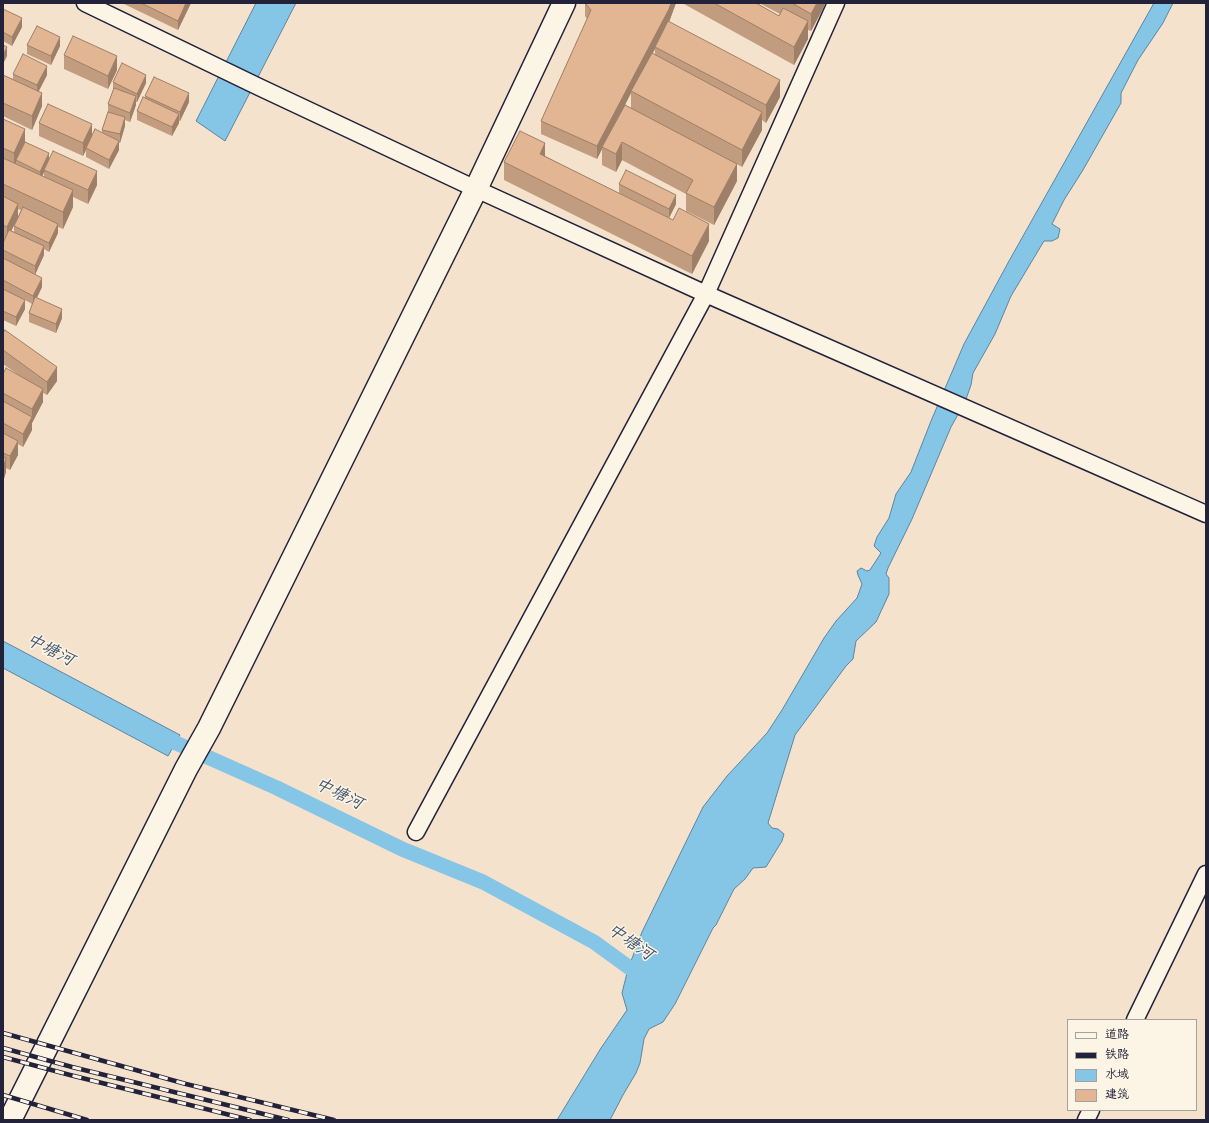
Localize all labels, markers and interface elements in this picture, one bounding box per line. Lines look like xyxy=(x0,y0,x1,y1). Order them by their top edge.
water label: 中塘河 xyxy=(22,631,76,673)
water label: 中塘河 xyxy=(311,776,365,816)
water label: 中塘河 xyxy=(602,921,656,967)
legend xyxy=(1067,1019,1197,1111)
text: 道路 xyxy=(1105,1027,1129,1044)
text: 铁路 xyxy=(1105,1047,1129,1064)
text: 水域 xyxy=(1105,1067,1129,1084)
text: 建筑 xyxy=(1105,1087,1129,1104)

